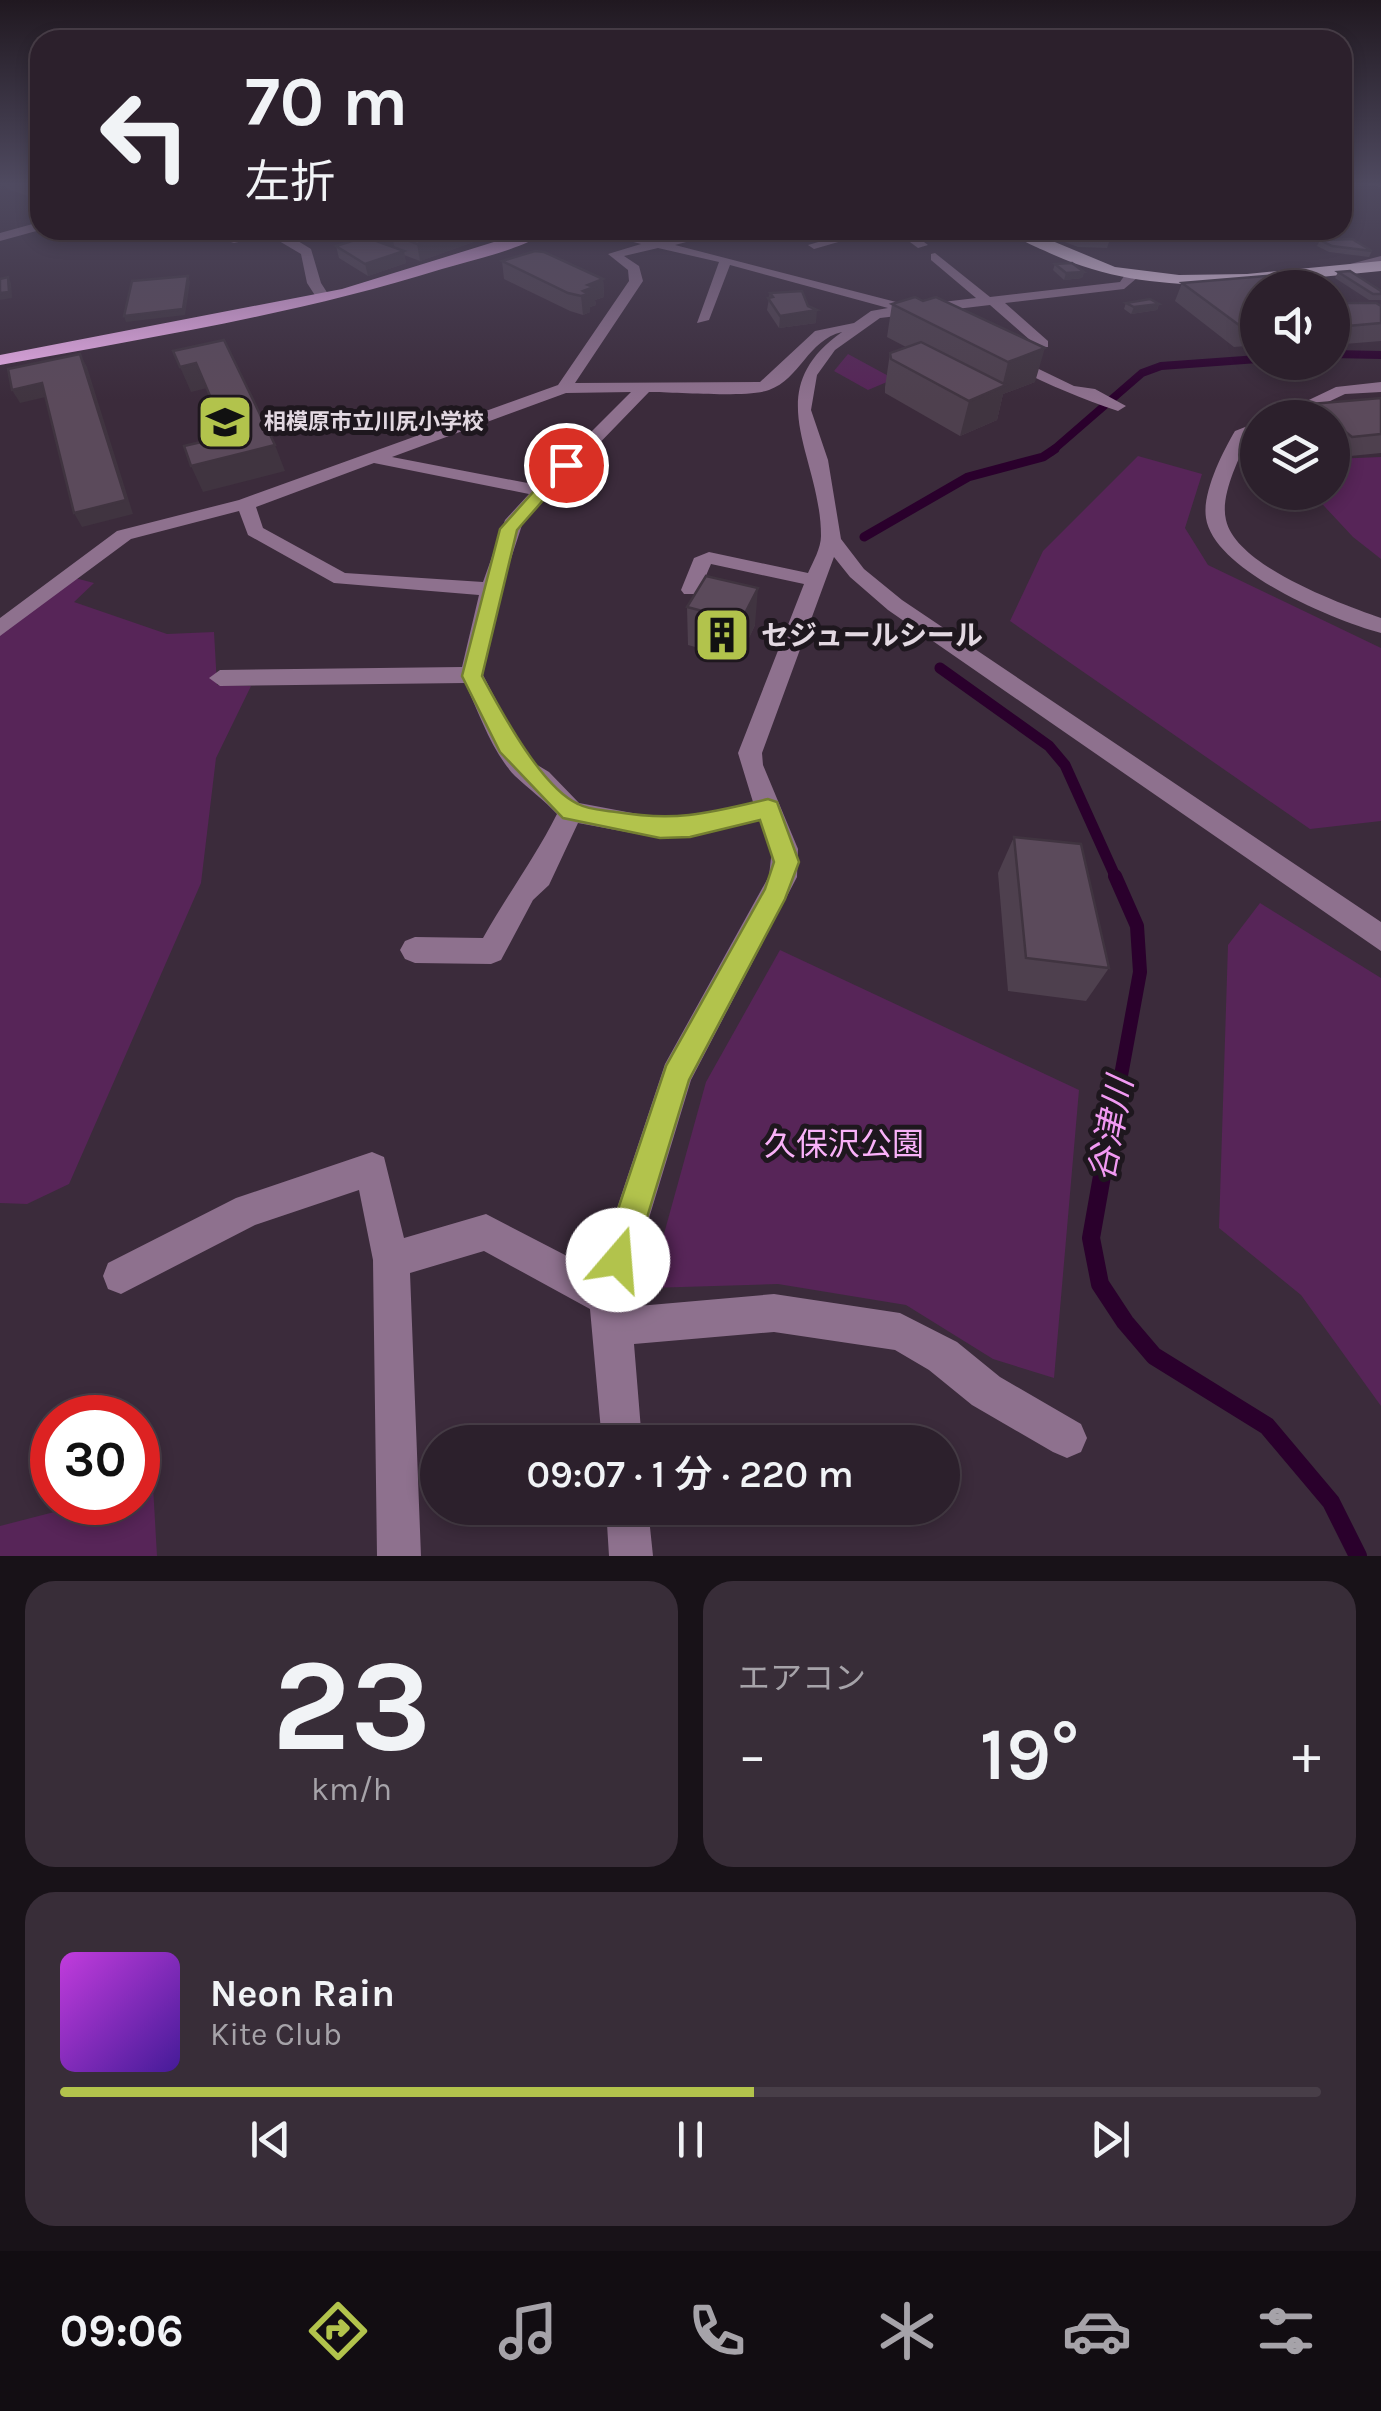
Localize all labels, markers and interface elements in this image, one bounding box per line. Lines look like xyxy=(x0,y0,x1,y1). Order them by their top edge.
text: 70 m xyxy=(245,61,408,143)
icon: left xyxy=(80,70,210,200)
text: 左折 xyxy=(245,156,335,208)
map controls xyxy=(1240,270,1350,510)
button: sound xyxy=(1240,270,1350,380)
school or university icon: 相模原市立川尻小学校 xyxy=(195,392,255,452)
button: layers xyxy=(1240,400,1350,510)
place label: 相模原市立川尻小学校 xyxy=(264,409,484,435)
pin xyxy=(524,423,609,508)
icon: arrive xyxy=(539,438,594,493)
building icon: セジュールシール xyxy=(692,605,752,665)
place label: セジュールシール xyxy=(761,619,983,652)
water label: 谷津川 xyxy=(1081,1070,1142,1184)
park label: 久保沢公園 xyxy=(764,1126,924,1163)
position arrow xyxy=(566,1208,670,1312)
speed limit sign: 30 xyxy=(30,1395,160,1525)
text: 09:07 · 1 分 · 220 m xyxy=(526,1452,854,1497)
text: 23 xyxy=(272,1630,431,1782)
text: エアコン xyxy=(738,1660,866,1697)
text: 19° xyxy=(980,1710,1079,1798)
text: − xyxy=(738,1723,767,1787)
text: + xyxy=(1292,1723,1321,1787)
text: km/h xyxy=(311,1771,392,1808)
text: Neon Rain xyxy=(210,1971,395,2016)
text: Kite Club xyxy=(210,2016,342,2053)
icon: previous xyxy=(243,2112,298,2167)
icon: pause xyxy=(663,2112,718,2167)
icon: next xyxy=(1083,2112,1138,2167)
icon: directions xyxy=(303,2296,373,2366)
icon: music xyxy=(493,2296,563,2366)
icon: phone xyxy=(682,2296,752,2366)
icon: climate xyxy=(872,2296,942,2366)
icon: car xyxy=(1062,2296,1132,2366)
icon: filters xyxy=(1251,2296,1321,2366)
text: 09:06 xyxy=(60,2305,184,2357)

